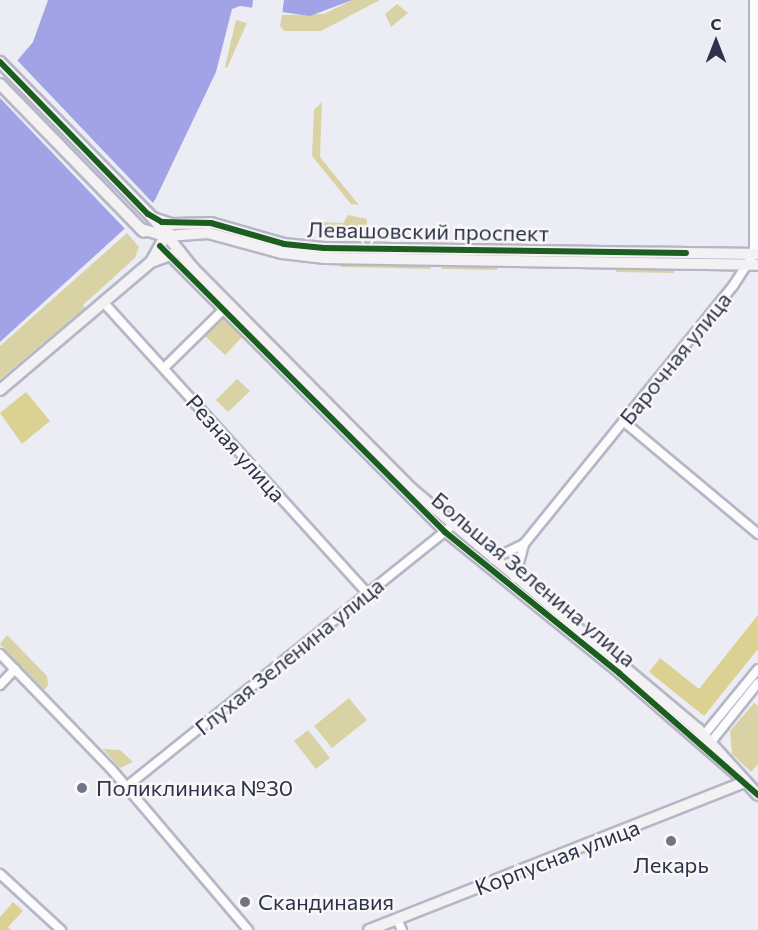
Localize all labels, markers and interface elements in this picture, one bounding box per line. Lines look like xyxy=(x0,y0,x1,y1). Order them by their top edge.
north arrow xyxy=(686,12,746,72)
text: С xyxy=(711,14,721,33)
street label: Левашовский проспект xyxy=(307,216,549,246)
street label: Барочная улица xyxy=(614,286,736,430)
street label: Резная улица xyxy=(181,389,291,507)
street label: Большая Зеленина улица xyxy=(427,486,641,672)
street label: Глухая Зеленина улица xyxy=(189,572,389,740)
place label: Поликлиника №30 xyxy=(96,775,293,801)
marker: Поликлиника №30 xyxy=(73,779,91,797)
street label: Корпусная улица xyxy=(471,813,643,901)
marker: Лекарь xyxy=(662,832,680,850)
place label: Лекарь xyxy=(633,852,709,878)
place label: Скандинавия xyxy=(258,889,394,915)
marker: Скандинавия xyxy=(236,893,254,911)

